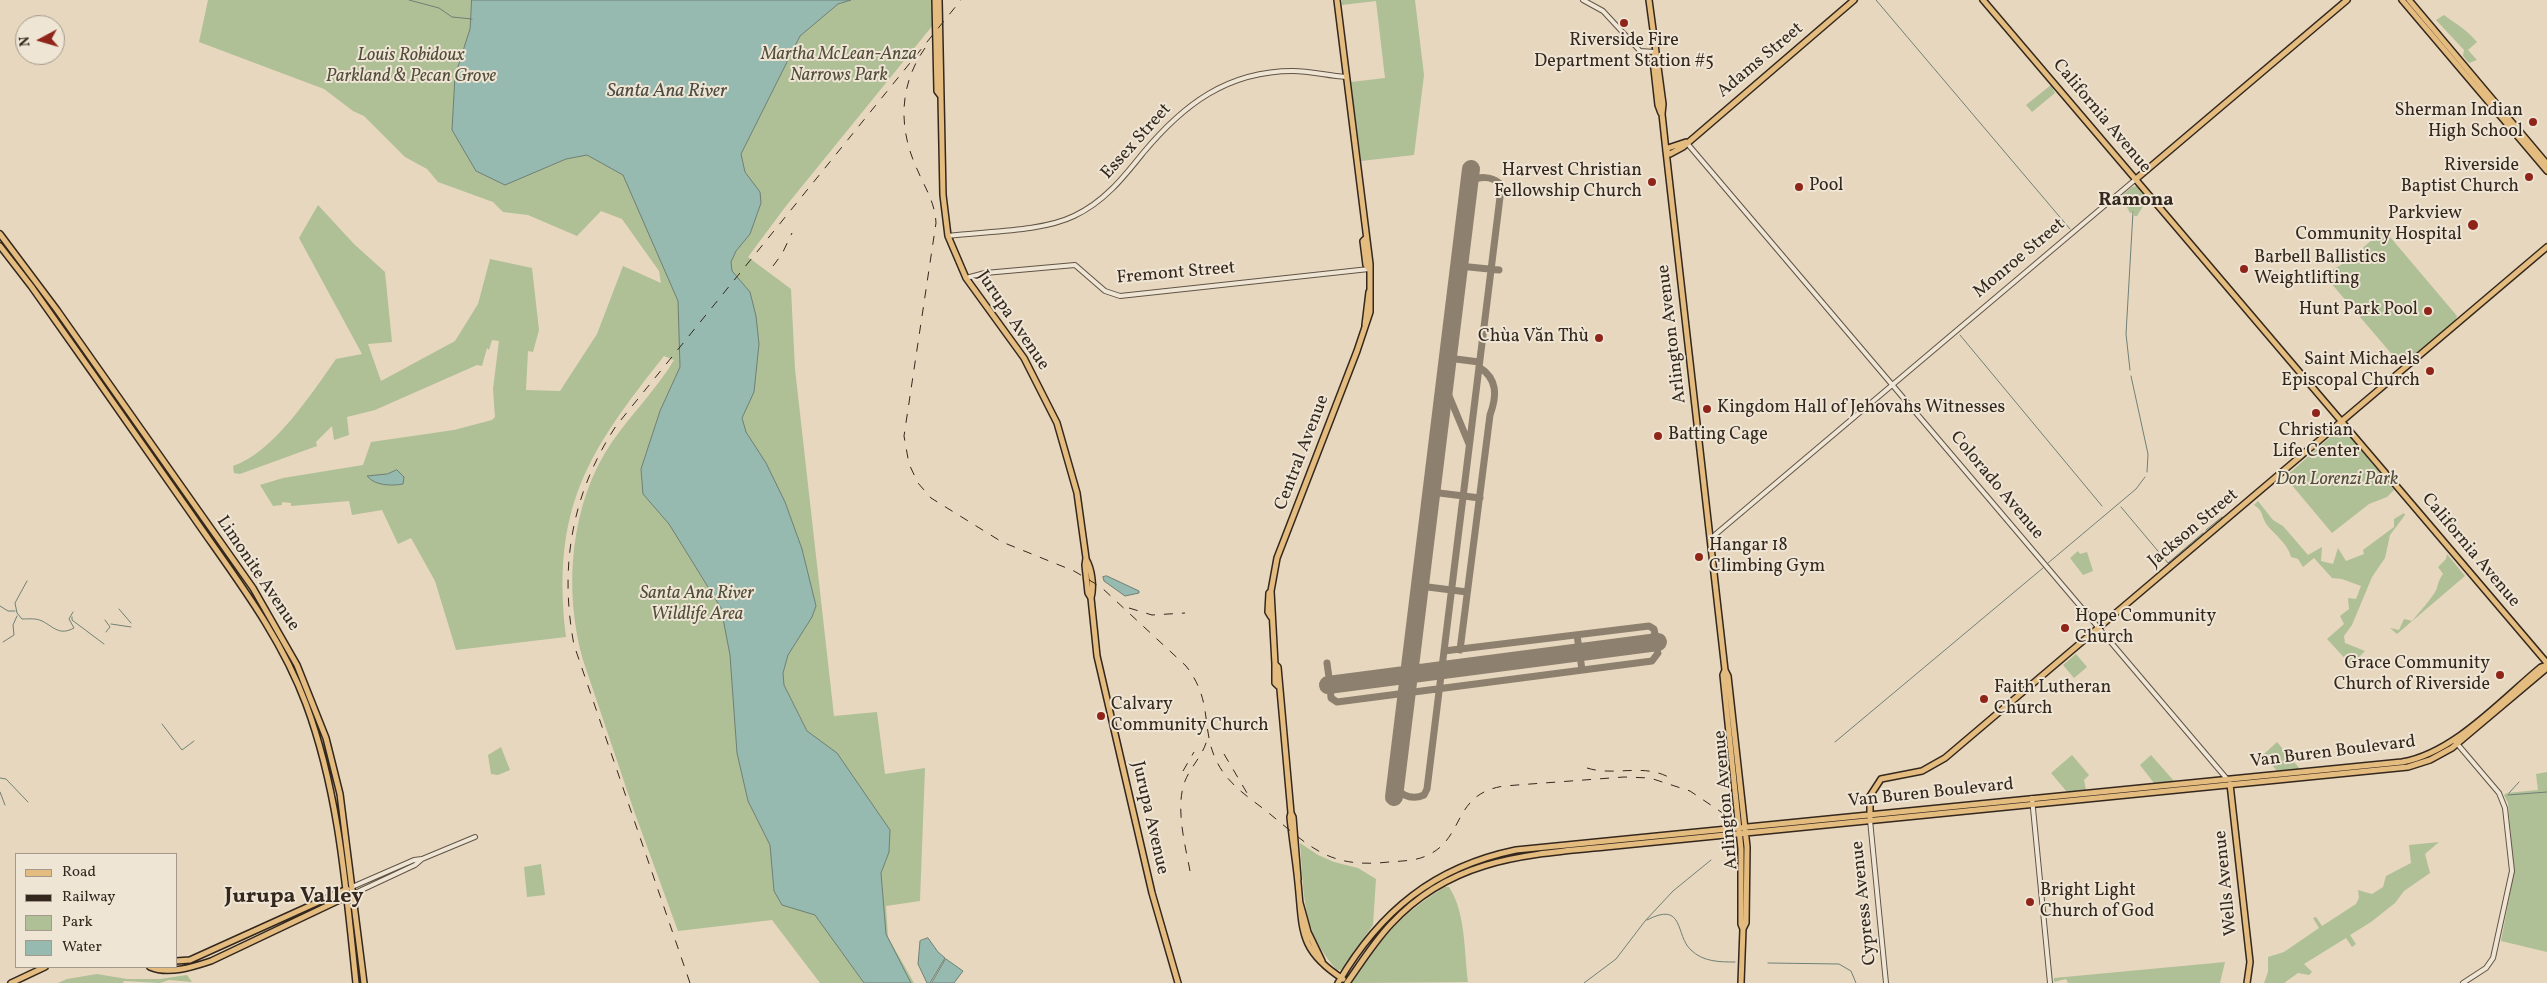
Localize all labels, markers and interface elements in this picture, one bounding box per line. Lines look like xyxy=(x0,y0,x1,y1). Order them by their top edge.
north arrow xyxy=(15,15,65,65)
marker: Riverside Fire Department Station #5 xyxy=(1618,17,1630,29)
street label: Adams Street xyxy=(1714,19,1808,103)
place label: Riverside Fire Department Station #5 xyxy=(1534,31,1714,74)
text: N xyxy=(16,35,36,48)
park label: Martha McLean-Anza Narrows Park xyxy=(761,45,917,88)
park label: Louis Robidoux Parkland & Pecan Grove xyxy=(326,46,496,88)
street label: California Avenue xyxy=(2047,56,2155,178)
water label: Santa Ana River xyxy=(607,82,727,104)
street label: Essex Street xyxy=(1097,100,1177,184)
place label: Sherman Indian High School xyxy=(2395,101,2523,144)
marker: Sherman Indian High School xyxy=(2527,116,2539,128)
place label: Riverside Baptist Church xyxy=(2401,156,2519,198)
place label: Harvest Christian Fellowship Church xyxy=(1494,161,1642,203)
marker: Riverside Baptist Church xyxy=(2523,171,2535,183)
marker: Harvest Christian Fellowship Church xyxy=(1646,176,1658,188)
place label: Pool xyxy=(1809,176,1843,198)
marker: Pool xyxy=(1793,181,1805,193)
district label: Ramona xyxy=(2098,191,2174,213)
place label: Parkview Community Hospital xyxy=(2296,204,2462,246)
street label: Monroe Street xyxy=(1970,214,2070,304)
marker: Parkview Community Hospital xyxy=(2466,218,2480,232)
place label: Barbell Ballistics Weightlifting xyxy=(2254,248,2386,290)
street label: Fremont Street xyxy=(1116,258,1236,290)
street label: Arlington Avenue xyxy=(1654,263,1692,405)
marker: Barbell Ballistics Weightlifting xyxy=(2238,263,2250,275)
street label: Jurupa Avenue xyxy=(971,267,1053,375)
place label: Hunt Park Pool xyxy=(2299,300,2418,322)
marker: Hunt Park Pool xyxy=(2422,305,2434,317)
place label: Chùa Văn Thù xyxy=(1478,327,1589,349)
marker: Chùa Văn Thù xyxy=(1593,332,1605,344)
place label: Saint Michaels Episcopal Church xyxy=(2281,350,2420,392)
marker: Saint Michaels Episcopal Church xyxy=(2424,365,2436,377)
street label: Central Avenue xyxy=(1271,392,1335,514)
place label: Kingdom Hall of Jehovahs Witnesses xyxy=(1717,398,2005,420)
marker: Kingdom Hall of Jehovahs Witnesses xyxy=(1701,403,1713,415)
marker: Christian Life Center xyxy=(2310,407,2322,419)
place label: Christian Life Center xyxy=(2272,421,2360,464)
place label: Batting Cage xyxy=(1668,425,1768,447)
street label: Colorado Avenue xyxy=(1944,427,2048,545)
marker: Batting Cage xyxy=(1652,430,1664,442)
park label: Don Lorenzi Park xyxy=(2276,470,2398,492)
street label: Jackson Street xyxy=(2145,485,2243,573)
street label: California Avenue xyxy=(2416,490,2524,612)
street label: Limonite Avenue xyxy=(210,512,304,636)
place label: Hangar 18 Climbing Gym xyxy=(1709,536,1825,578)
marker: Hangar 18 Climbing Gym xyxy=(1693,551,1705,563)
park label: Santa Ana River Wildlife Area xyxy=(640,584,754,626)
place label: Hope Community Church xyxy=(2075,607,2216,650)
marker: Hope Community Church xyxy=(2059,622,2071,634)
place label: Grace Community Church of Riverside xyxy=(2334,654,2490,696)
marker: Grace Community Church of Riverside xyxy=(2494,669,2506,681)
place label: Faith Lutheran Church xyxy=(1994,678,2111,721)
marker: Faith Lutheran Church xyxy=(1978,693,1990,705)
place label: Calvary Community Church xyxy=(1111,695,1269,738)
marker: Calvary Community Church xyxy=(1095,710,1107,722)
street label: Arlington Avenue xyxy=(1710,729,1744,871)
street label: Van Buren Boulevard xyxy=(2249,732,2417,774)
street label: Jurupa Avenue xyxy=(1125,759,1173,877)
street label: Van Buren Boulevard xyxy=(1847,775,2015,813)
street label: Wells Avenue xyxy=(2211,829,2243,937)
street label: Cypress Avenue xyxy=(1848,840,1882,966)
legend xyxy=(15,853,178,968)
text: Road xyxy=(62,862,96,883)
place label: Bright Light Church of God xyxy=(2040,881,2154,924)
district label: Jurupa Valley xyxy=(224,885,364,911)
text: Railway xyxy=(62,887,115,908)
marker: Bright Light Church of God xyxy=(2024,896,2036,908)
text: Park xyxy=(62,912,93,933)
text: Water xyxy=(62,937,102,958)

